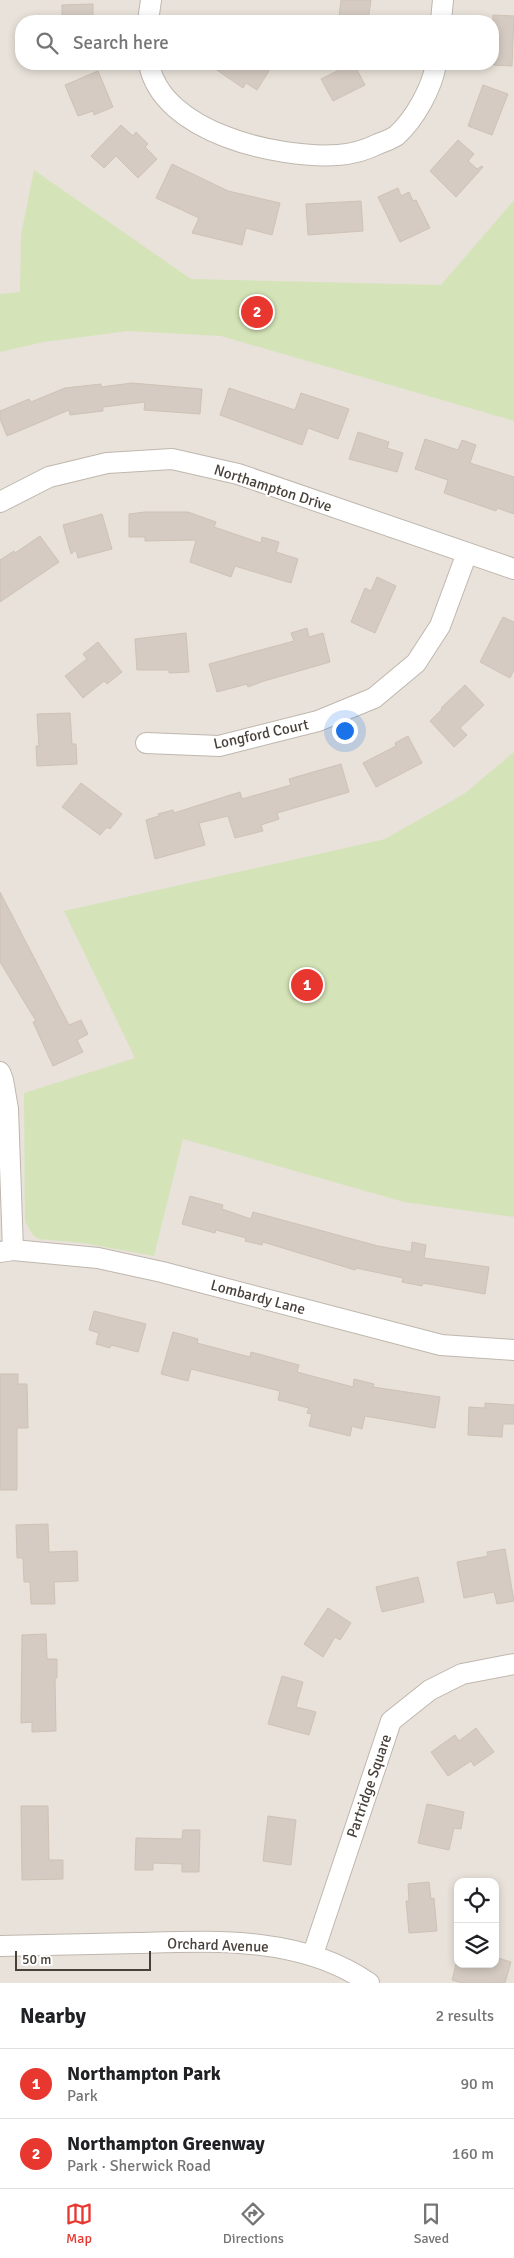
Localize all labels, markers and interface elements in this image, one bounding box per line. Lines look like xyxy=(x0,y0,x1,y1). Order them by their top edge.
search box xyxy=(15,15,499,70)
icon: search xyxy=(33,29,61,57)
text: Search here xyxy=(73,31,169,55)
pin: 2 xyxy=(241,293,273,331)
street label: Northampton Drive xyxy=(212,460,334,516)
street label: Longford Court xyxy=(212,715,310,753)
your location xyxy=(332,718,358,744)
pin: 1 xyxy=(291,966,323,1004)
street label: Lombardy Lane xyxy=(209,1276,307,1318)
street label: Partridge Square xyxy=(343,1732,395,1840)
map controls xyxy=(454,1878,499,1968)
button: locate xyxy=(454,1878,499,1923)
button: layers xyxy=(454,1923,499,1968)
street label: Orchard Avenue xyxy=(167,1934,269,1956)
scale bar xyxy=(15,1948,151,1971)
text: 50 m xyxy=(22,1951,51,1968)
text: Nearby xyxy=(20,2003,86,2029)
text: 2 results xyxy=(435,2006,494,2026)
text: Northampton Park xyxy=(67,2062,221,2086)
text: 1 xyxy=(32,2074,40,2094)
text: 90 m xyxy=(460,2074,494,2094)
text: Park xyxy=(67,2086,98,2106)
text: Northampton Greenway xyxy=(67,2132,265,2156)
text: 2 xyxy=(32,2144,40,2164)
text: 160 m xyxy=(452,2144,494,2164)
text: Park · Sherwick Road xyxy=(67,2156,211,2176)
tab: Map xyxy=(65,2200,93,2247)
tab: Directions xyxy=(223,2200,284,2247)
tab: Saved xyxy=(414,2200,449,2247)

